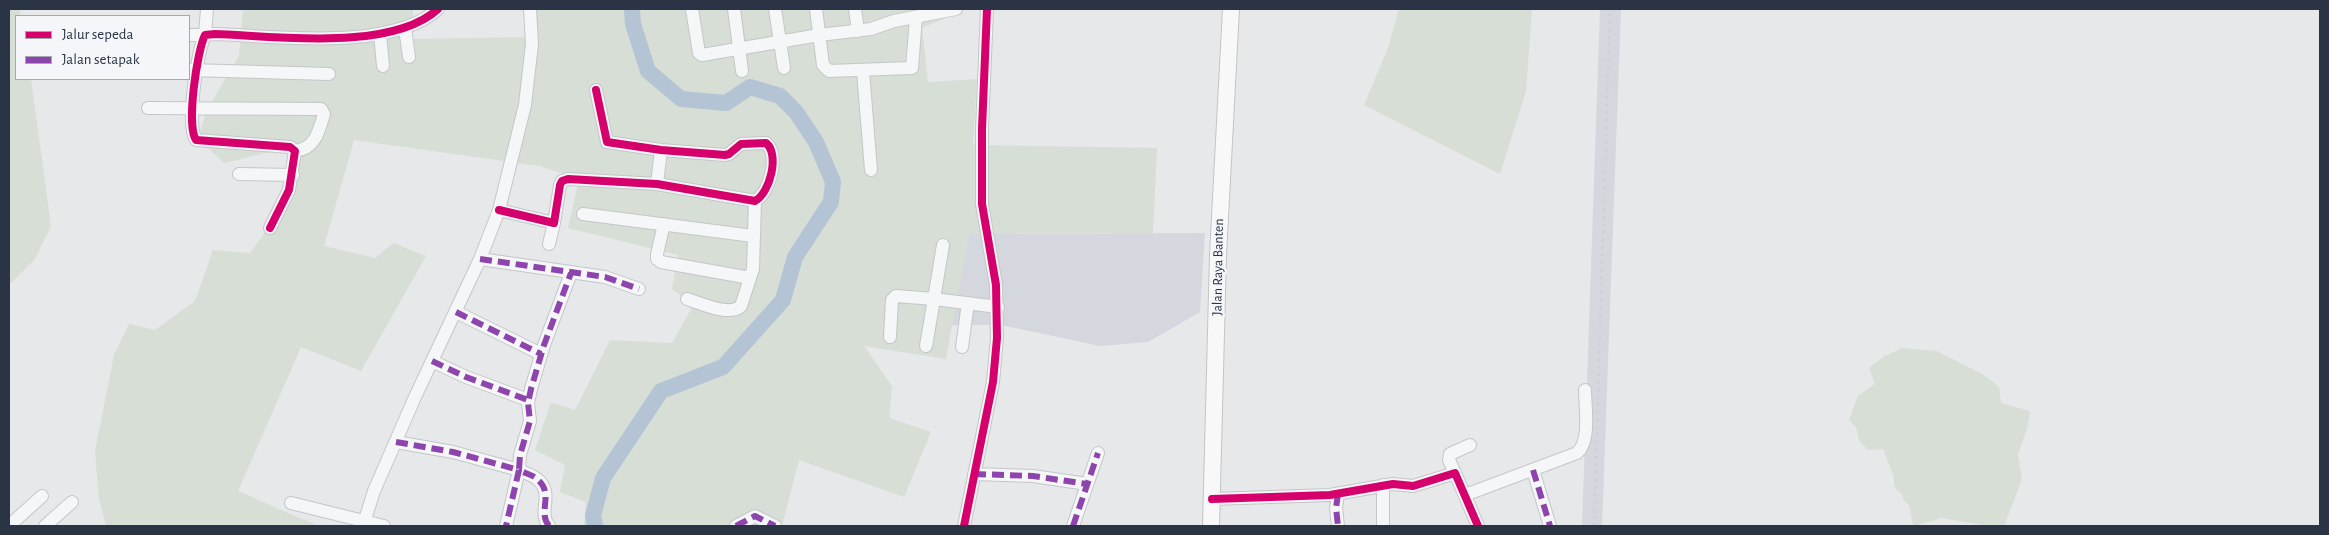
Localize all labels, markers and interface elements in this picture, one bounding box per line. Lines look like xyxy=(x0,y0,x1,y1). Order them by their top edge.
legend xyxy=(15,15,190,80)
text: Jalur sepeda xyxy=(62,27,134,42)
text: Jalan setapak xyxy=(62,52,140,67)
street label: Jalan Raya Banten xyxy=(1209,218,1227,316)

